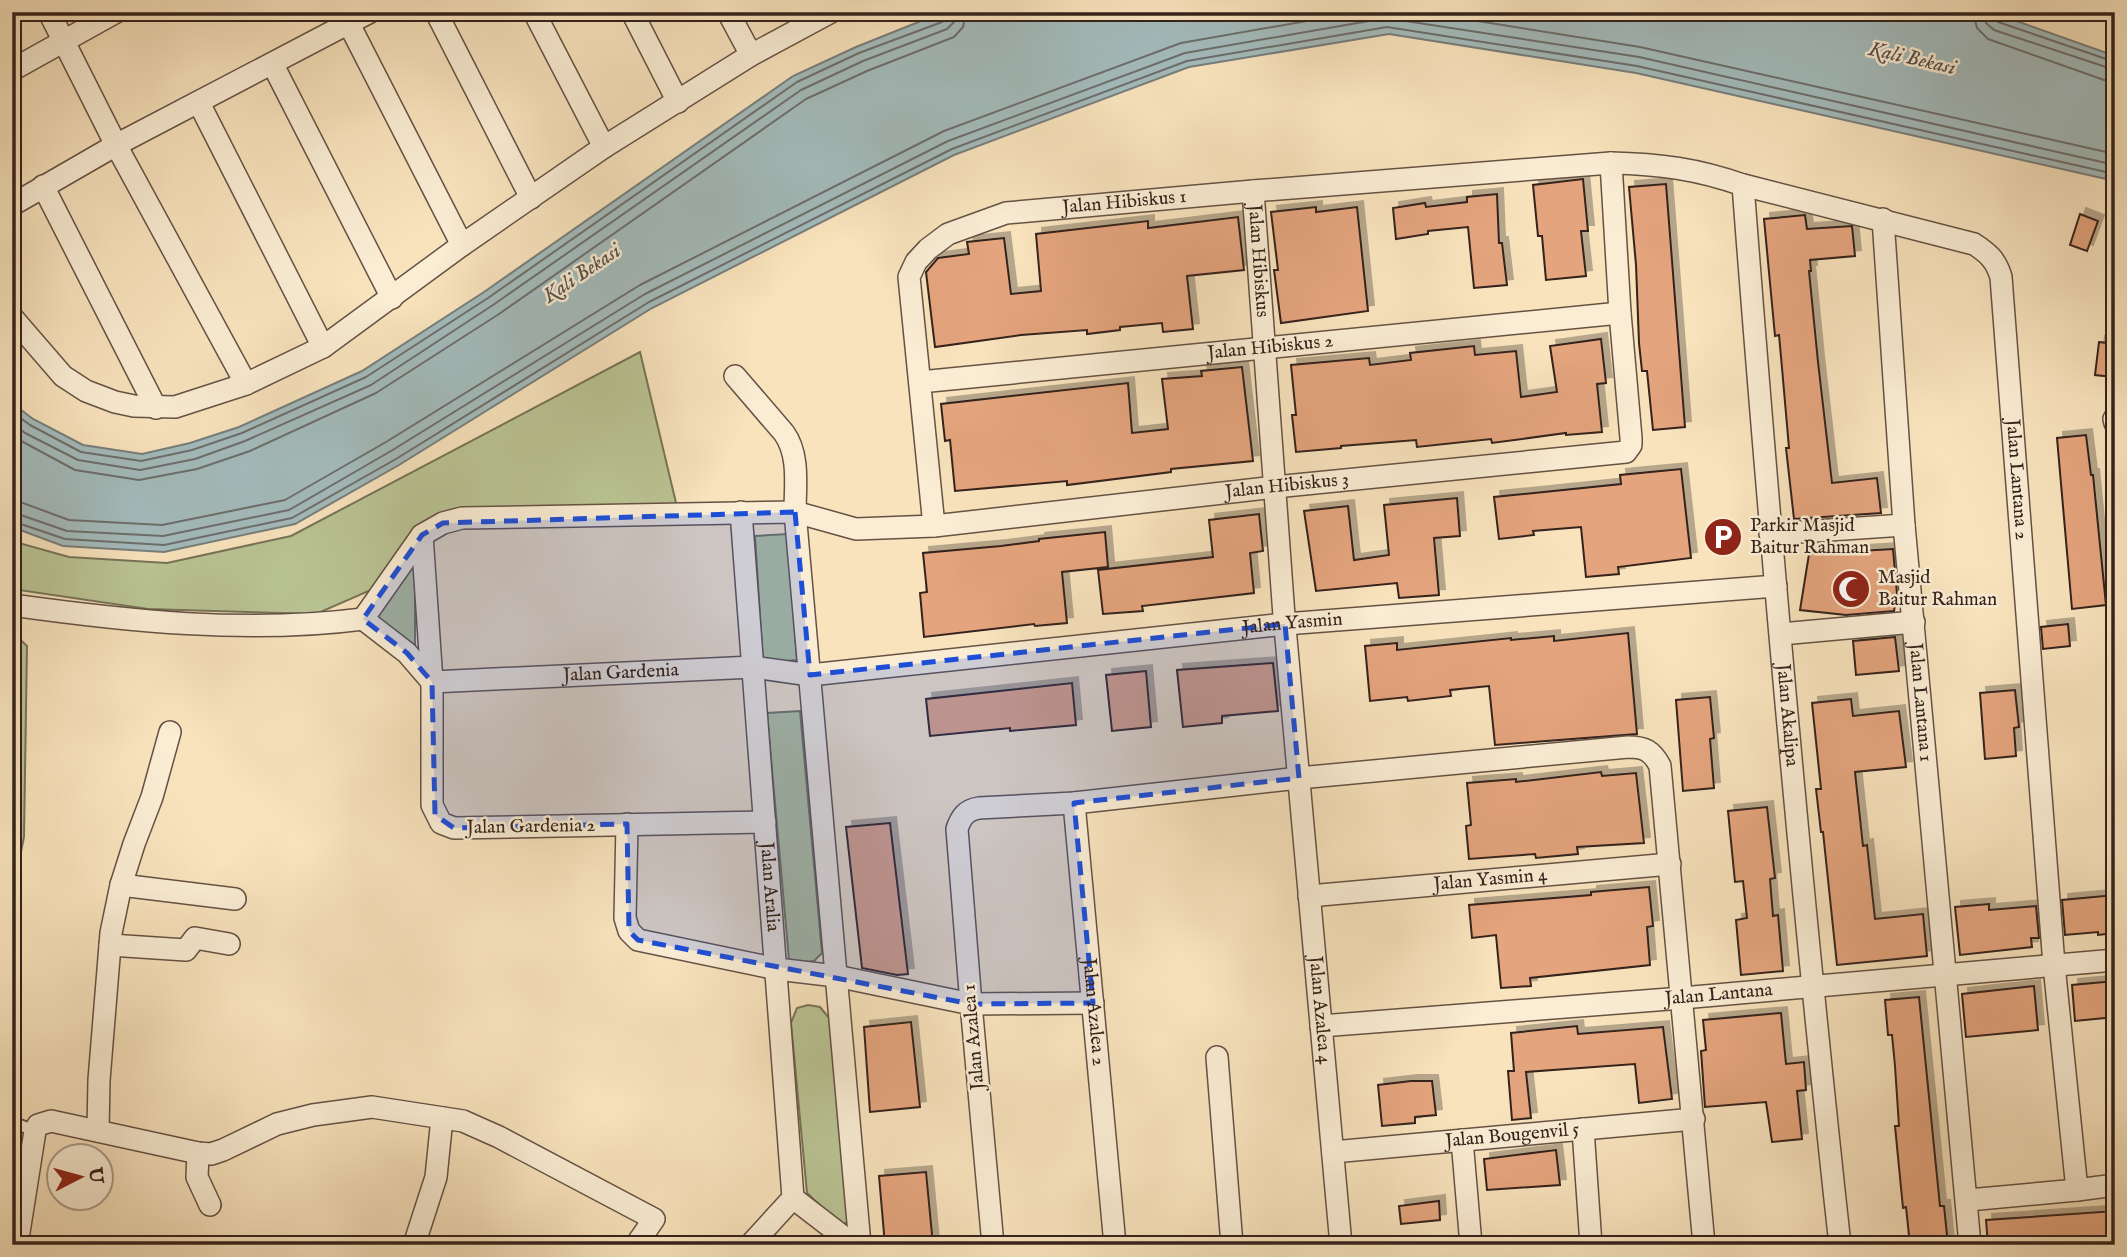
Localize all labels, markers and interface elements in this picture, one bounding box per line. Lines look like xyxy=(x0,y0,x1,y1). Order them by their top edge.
water label: Kali Bekasi xyxy=(1865,36,1960,83)
street label: Jalan Hibiskus 1 xyxy=(1059,185,1187,220)
street label: Jalan Hibiskus xyxy=(1242,202,1274,318)
water label: Kali Bekasi xyxy=(537,237,628,310)
street label: Jalan Hibiskus 2 xyxy=(1204,329,1334,366)
street label: Jalan Lantana 2 xyxy=(2000,416,2033,541)
street label: Jalan Hibiskus 3 xyxy=(1222,468,1350,505)
place label: Parkir Masjid Baitur Rahman xyxy=(1750,514,1869,560)
parking icon: Parkir Masjid Baitur Rahman xyxy=(1702,516,1744,558)
place label: Masjid Baitur Rahman xyxy=(1878,566,1997,612)
mosque icon: Masjid Baitur Rahman xyxy=(1830,568,1872,610)
street label: Jalan Yasmin xyxy=(1239,608,1343,641)
street label: Jalan Lantana 1 xyxy=(1903,640,1938,763)
street label: Jalan Gardenia xyxy=(560,658,680,688)
street label: Jalan Akalipa xyxy=(1770,661,1804,768)
street label: Jalan Gardenia 2 xyxy=(464,814,596,840)
street label: Jalan Aralia xyxy=(754,839,785,933)
street label: Jalan Yasmin 4 xyxy=(1431,863,1549,897)
street label: Jalan Azalea 4 xyxy=(1303,953,1337,1066)
street label: Jalan Azalea 2 xyxy=(1076,955,1110,1067)
street label: Jalan Lantana xyxy=(1662,978,1774,1011)
street label: Jalan Azalea 1 xyxy=(957,983,991,1093)
street label: Jalan Bougenvil 5 xyxy=(1442,1118,1580,1154)
north arrow xyxy=(46,1142,116,1212)
text: U xyxy=(82,1165,108,1186)

